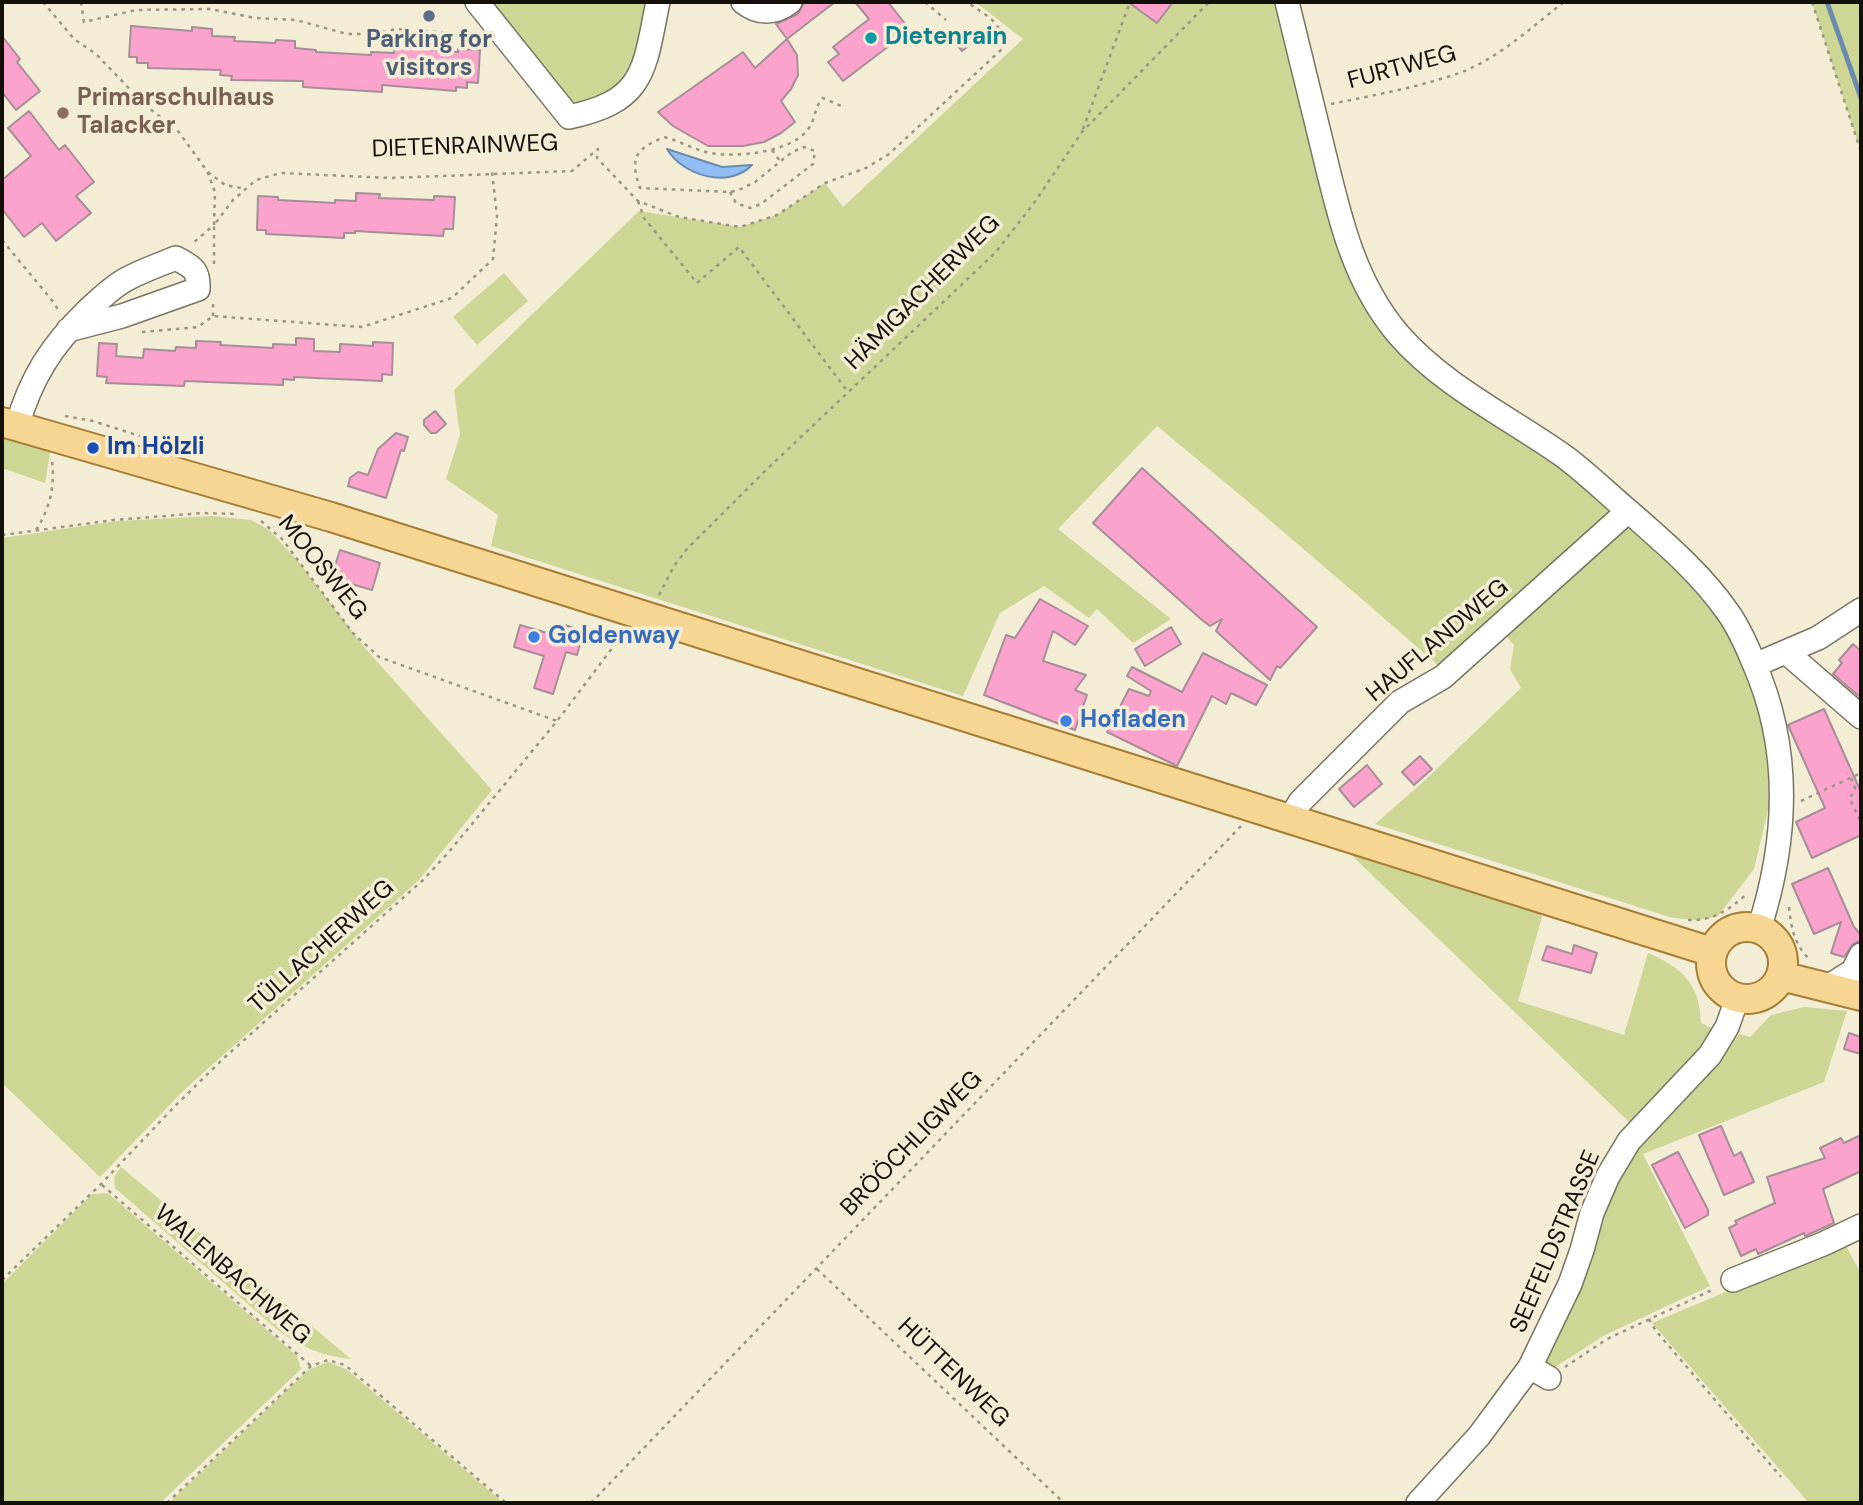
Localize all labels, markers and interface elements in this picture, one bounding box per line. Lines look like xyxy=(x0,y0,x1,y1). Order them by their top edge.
marker: Parking for visitors xyxy=(421,8,437,24)
place label: Dietenrain xyxy=(885,24,1007,52)
place label: Parking for visitors xyxy=(366,27,492,83)
marker: Dietenrain xyxy=(863,30,879,46)
street label: FURTWEG xyxy=(1345,40,1459,96)
place label: Primarschulhaus Talacker xyxy=(77,85,274,141)
marker: Primarschulhaus Talacker xyxy=(55,105,71,121)
street label: DIETENRAINWEG xyxy=(371,129,559,165)
street label: HÄMIGACHERWEG xyxy=(840,210,1006,376)
place label: Im Hölzli xyxy=(107,434,205,462)
marker: Im Hölzli xyxy=(85,440,101,456)
street label: MOOSWEG xyxy=(271,510,373,626)
street label: HAUFLANDWEG xyxy=(1361,573,1515,709)
place label: Goldenway xyxy=(548,623,680,651)
marker: Goldenway xyxy=(526,629,542,645)
place label: Hofladen xyxy=(1080,707,1186,735)
marker: Hofladen xyxy=(1058,713,1074,729)
street label: TÜLLACHERWEG xyxy=(243,874,401,1020)
street label: BRÖÖCHLIGWEG xyxy=(835,1065,989,1223)
street label: SEEFELDSTRASSE xyxy=(1505,1147,1607,1337)
street label: WALENBACHWEG xyxy=(148,1199,316,1351)
street label: HÜTTENWEG xyxy=(891,1313,1015,1433)

